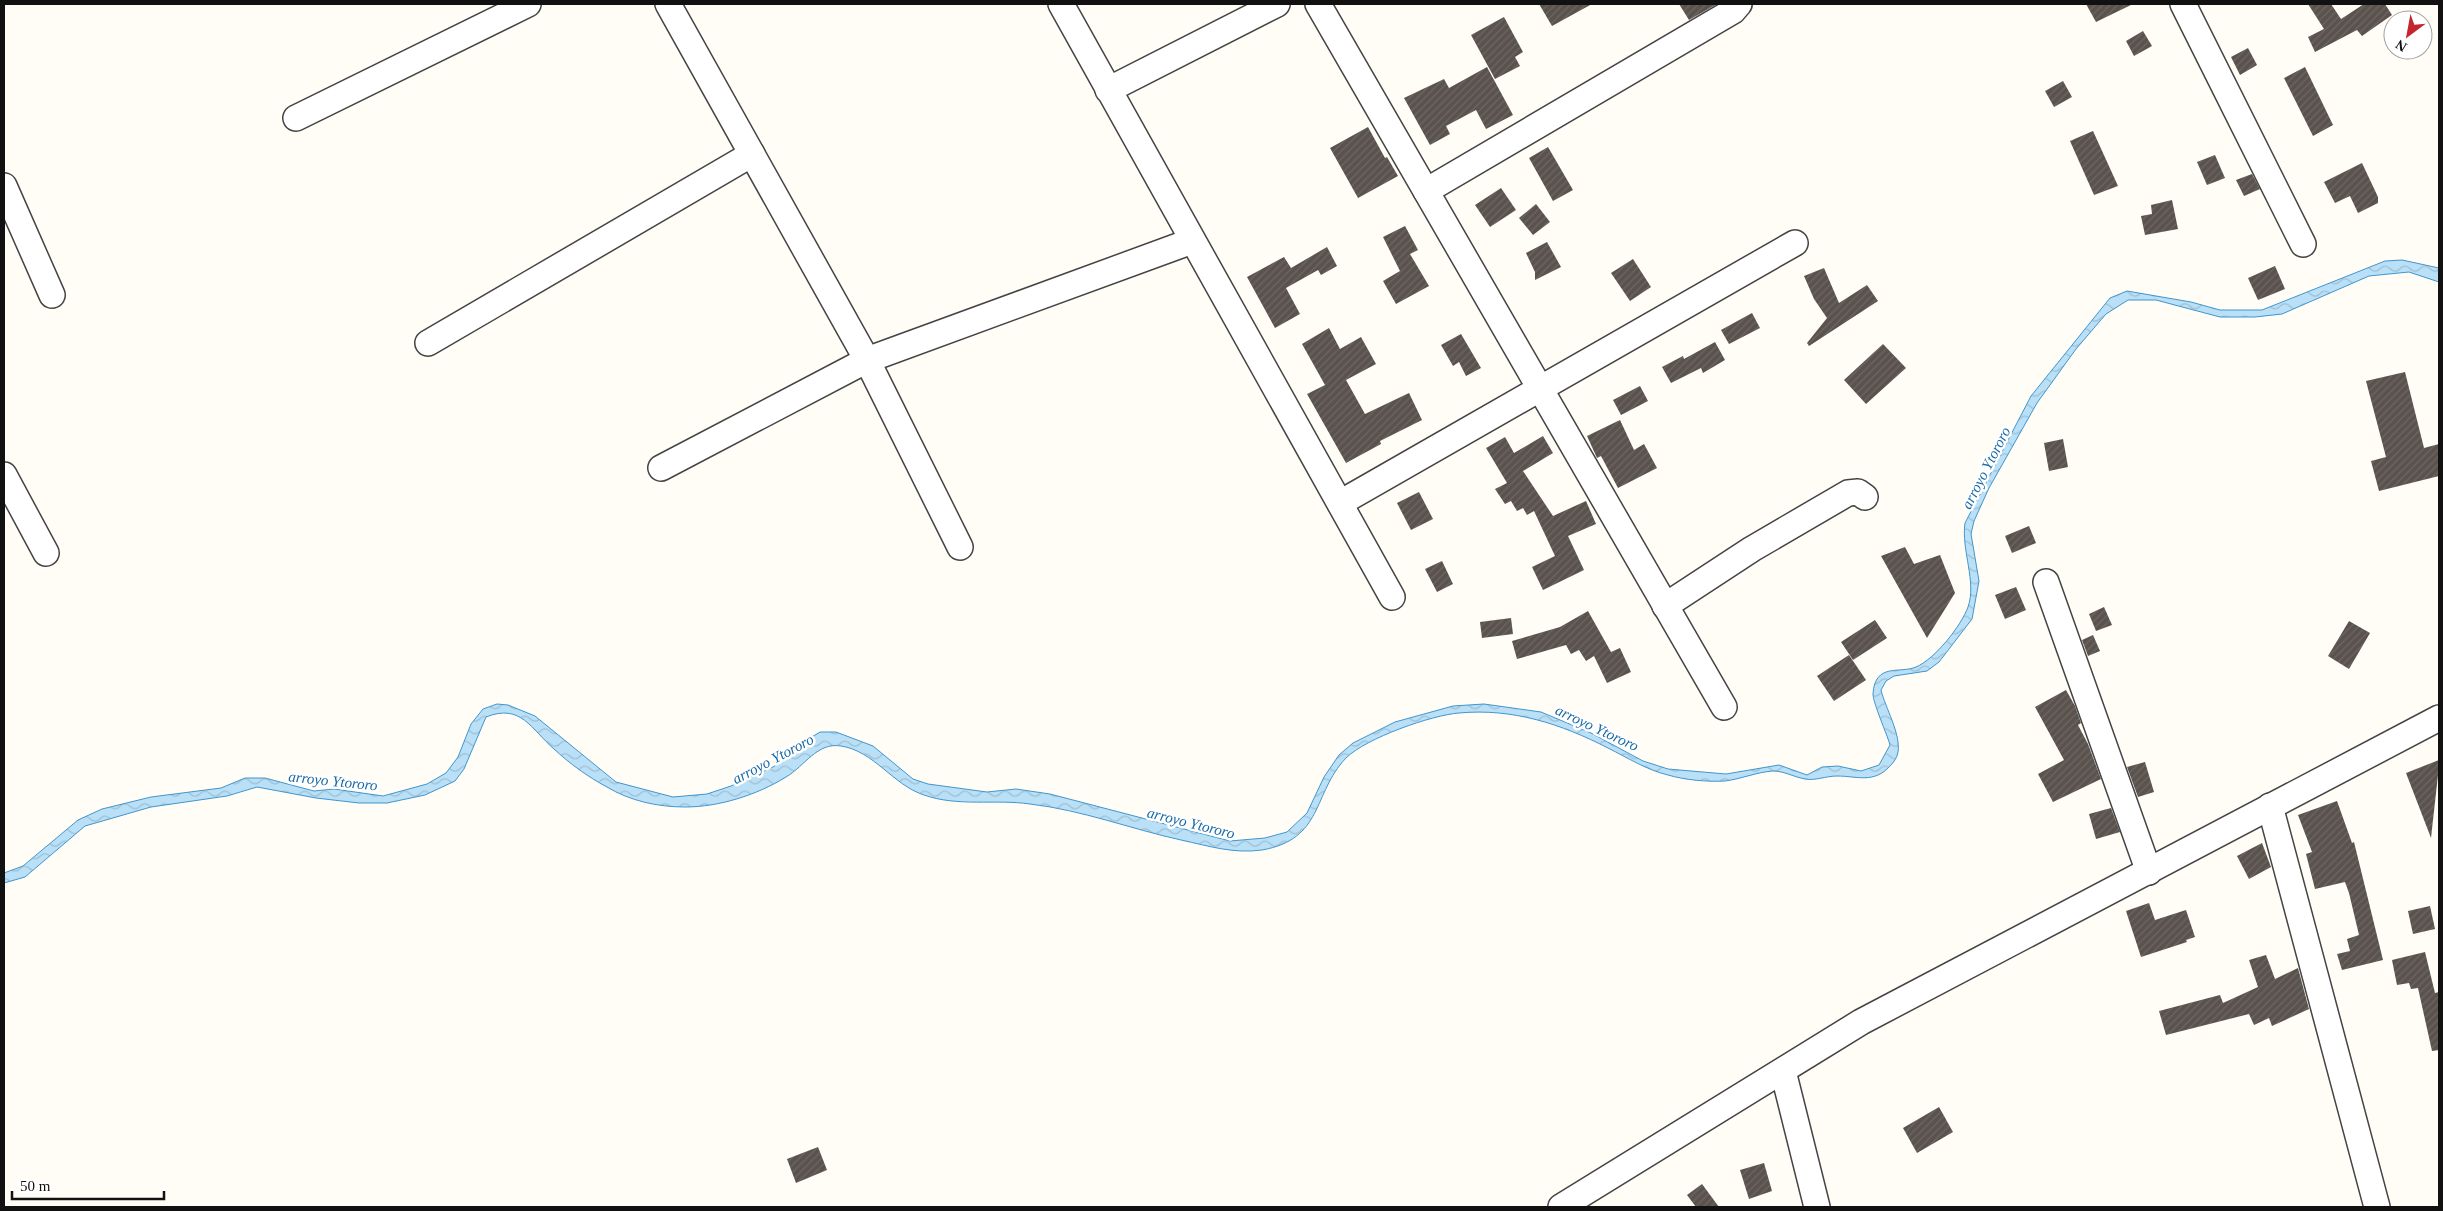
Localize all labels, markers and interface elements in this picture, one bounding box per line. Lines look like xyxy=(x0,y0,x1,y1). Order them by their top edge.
north arrow xyxy=(2383,10,2433,60)
text: N xyxy=(2393,37,2410,55)
water label: arroyo Ytororo xyxy=(1959,424,2014,512)
water label: arroyo Ytororo xyxy=(1553,702,1641,754)
water label: arroyo Ytororo xyxy=(730,731,817,787)
water label: arroyo Ytororo xyxy=(288,768,379,794)
water label: arroyo Ytororo xyxy=(1146,804,1237,842)
scale bar xyxy=(12,1168,165,1200)
text: 50 m xyxy=(20,1178,51,1194)

